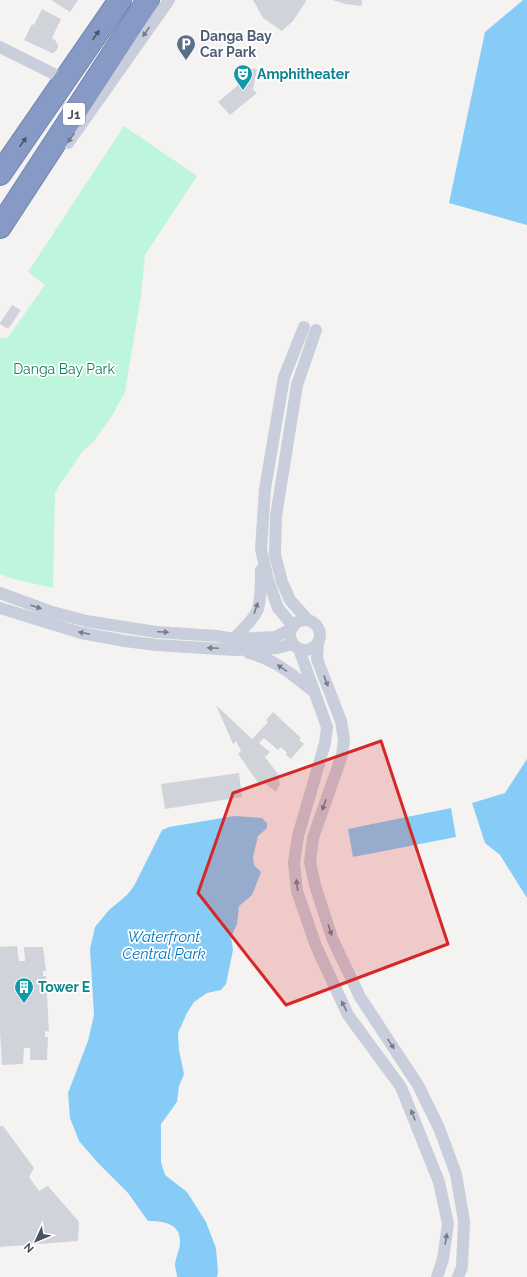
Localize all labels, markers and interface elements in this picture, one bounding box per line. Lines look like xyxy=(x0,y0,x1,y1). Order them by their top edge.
one-way arrow xyxy=(142,26,150,37)
place label: Danga Bay Car Park xyxy=(200,28,272,60)
one-way arrow xyxy=(92,30,100,41)
parking icon: Danga Bay Car Park xyxy=(175,33,197,61)
theatre icon: Amphitheater xyxy=(232,63,254,91)
place label: Amphitheater xyxy=(257,66,350,82)
road number: J1 xyxy=(63,103,85,125)
one-way arrow xyxy=(67,133,75,143)
one-way arrow xyxy=(19,137,27,148)
park label: Danga Bay Park xyxy=(13,361,115,377)
one-way arrow xyxy=(254,601,260,613)
one-way arrow xyxy=(31,604,43,610)
one-way arrow xyxy=(157,629,170,636)
one-way arrow xyxy=(77,630,90,636)
one-way arrow xyxy=(207,644,219,651)
one-way arrow xyxy=(276,664,287,671)
one-way arrow xyxy=(323,675,329,687)
one-way arrow xyxy=(321,799,327,811)
one-way arrow xyxy=(293,879,300,892)
one-way arrow xyxy=(327,924,333,936)
water label: Waterfront Central Park xyxy=(122,928,206,963)
building icon: Tower E xyxy=(13,976,35,1004)
place label: Tower E xyxy=(38,979,90,995)
one-way arrow xyxy=(341,1000,347,1012)
one-way arrow xyxy=(387,1039,395,1049)
one-way arrow xyxy=(409,1109,415,1121)
north arrow xyxy=(16,1221,56,1261)
one-way arrow xyxy=(443,1233,449,1245)
text: N xyxy=(22,1240,37,1255)

